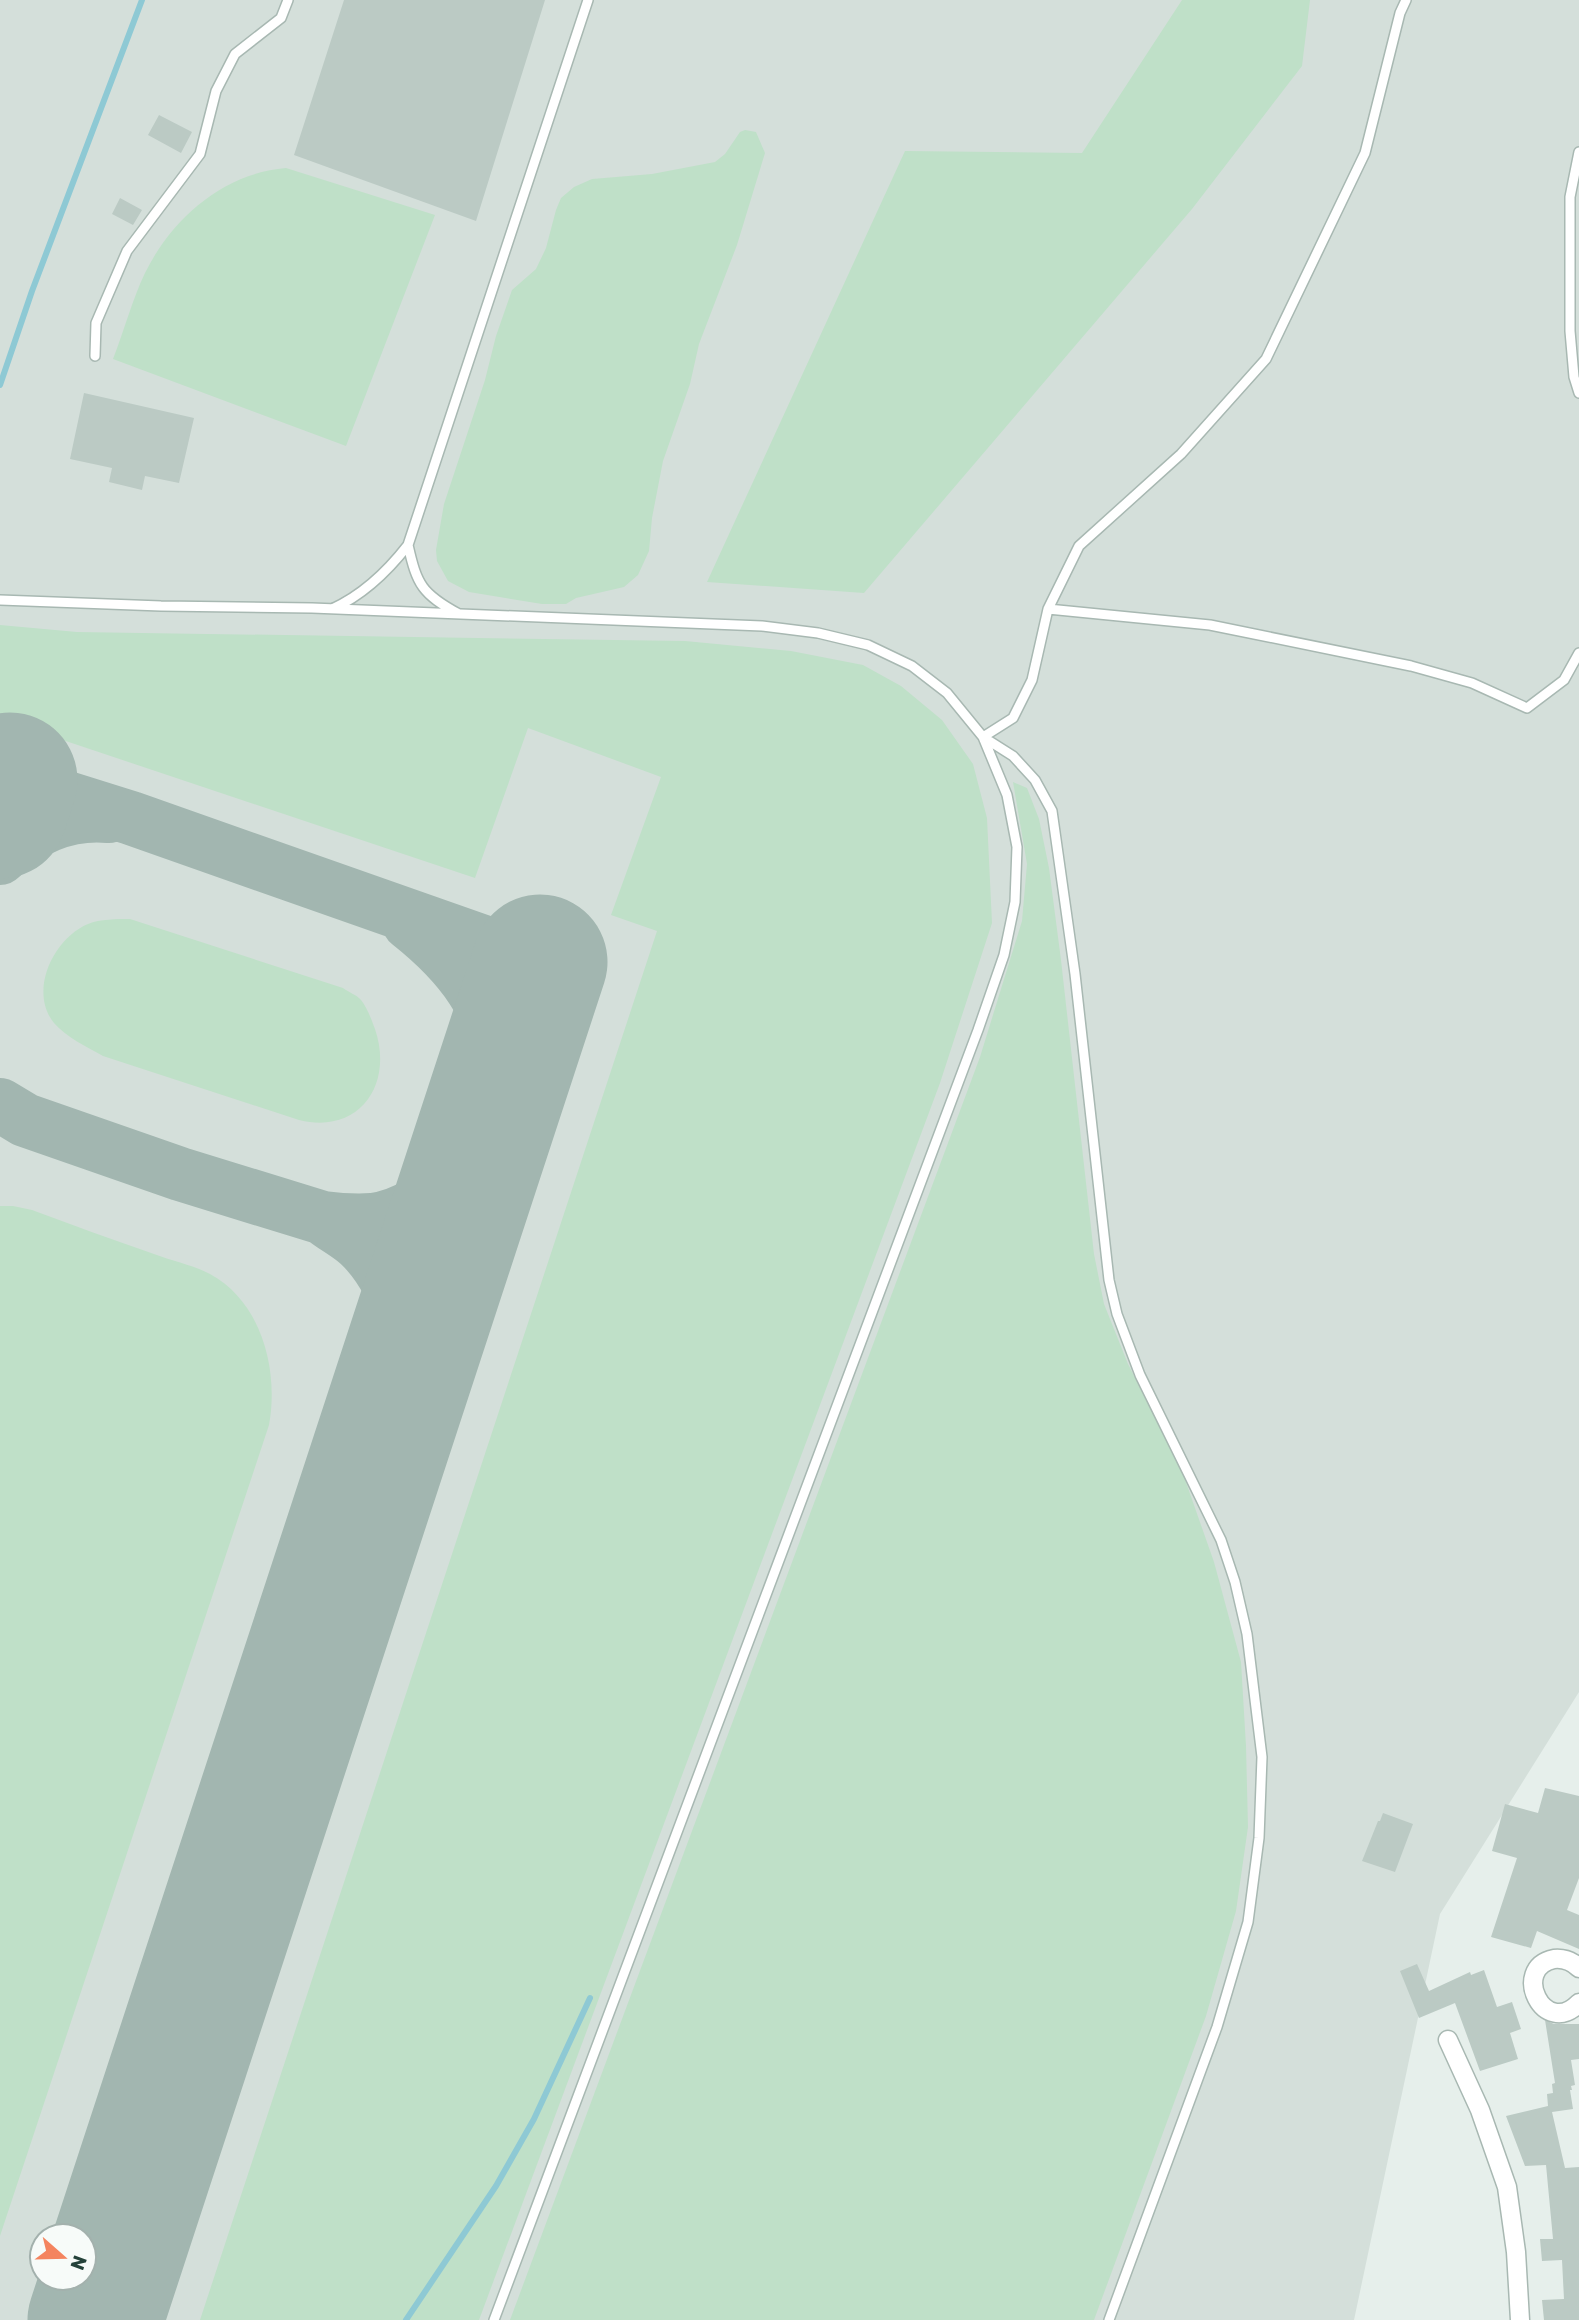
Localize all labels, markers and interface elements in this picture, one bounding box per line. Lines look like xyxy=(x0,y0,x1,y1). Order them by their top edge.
north arrow xyxy=(28,2222,98,2292)
text: N xyxy=(65,2252,92,2273)

